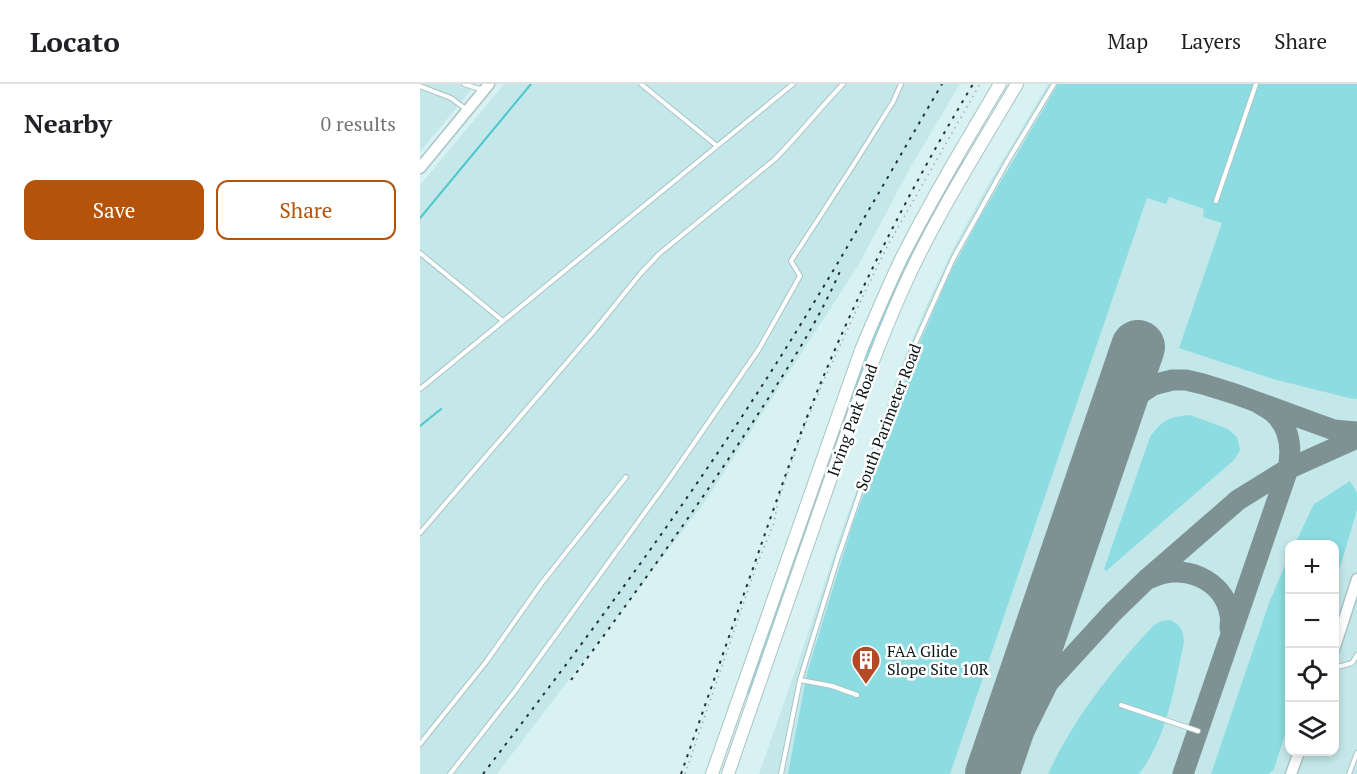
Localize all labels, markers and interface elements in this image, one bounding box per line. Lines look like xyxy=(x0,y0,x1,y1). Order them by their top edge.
text: Locato xyxy=(30,23,120,60)
text: Map xyxy=(1107,27,1148,55)
text: Layers xyxy=(1181,27,1241,55)
text: Share xyxy=(1274,27,1327,55)
text: Nearby xyxy=(24,106,112,140)
text: 0 results xyxy=(321,110,396,137)
button: Save xyxy=(24,180,204,240)
button: Share xyxy=(216,180,396,240)
street label: South Parimeter Road xyxy=(850,340,926,494)
street label: Irving Park Road xyxy=(821,361,883,479)
map controls xyxy=(1285,540,1339,756)
button: + xyxy=(1285,540,1339,594)
button: − xyxy=(1285,594,1339,648)
place label: FAA Glide Slope Site 10R xyxy=(887,640,990,680)
building icon: FAA Glide Slope Site 10R xyxy=(850,644,882,686)
button: locate xyxy=(1285,648,1339,702)
button: layers xyxy=(1285,702,1339,756)

